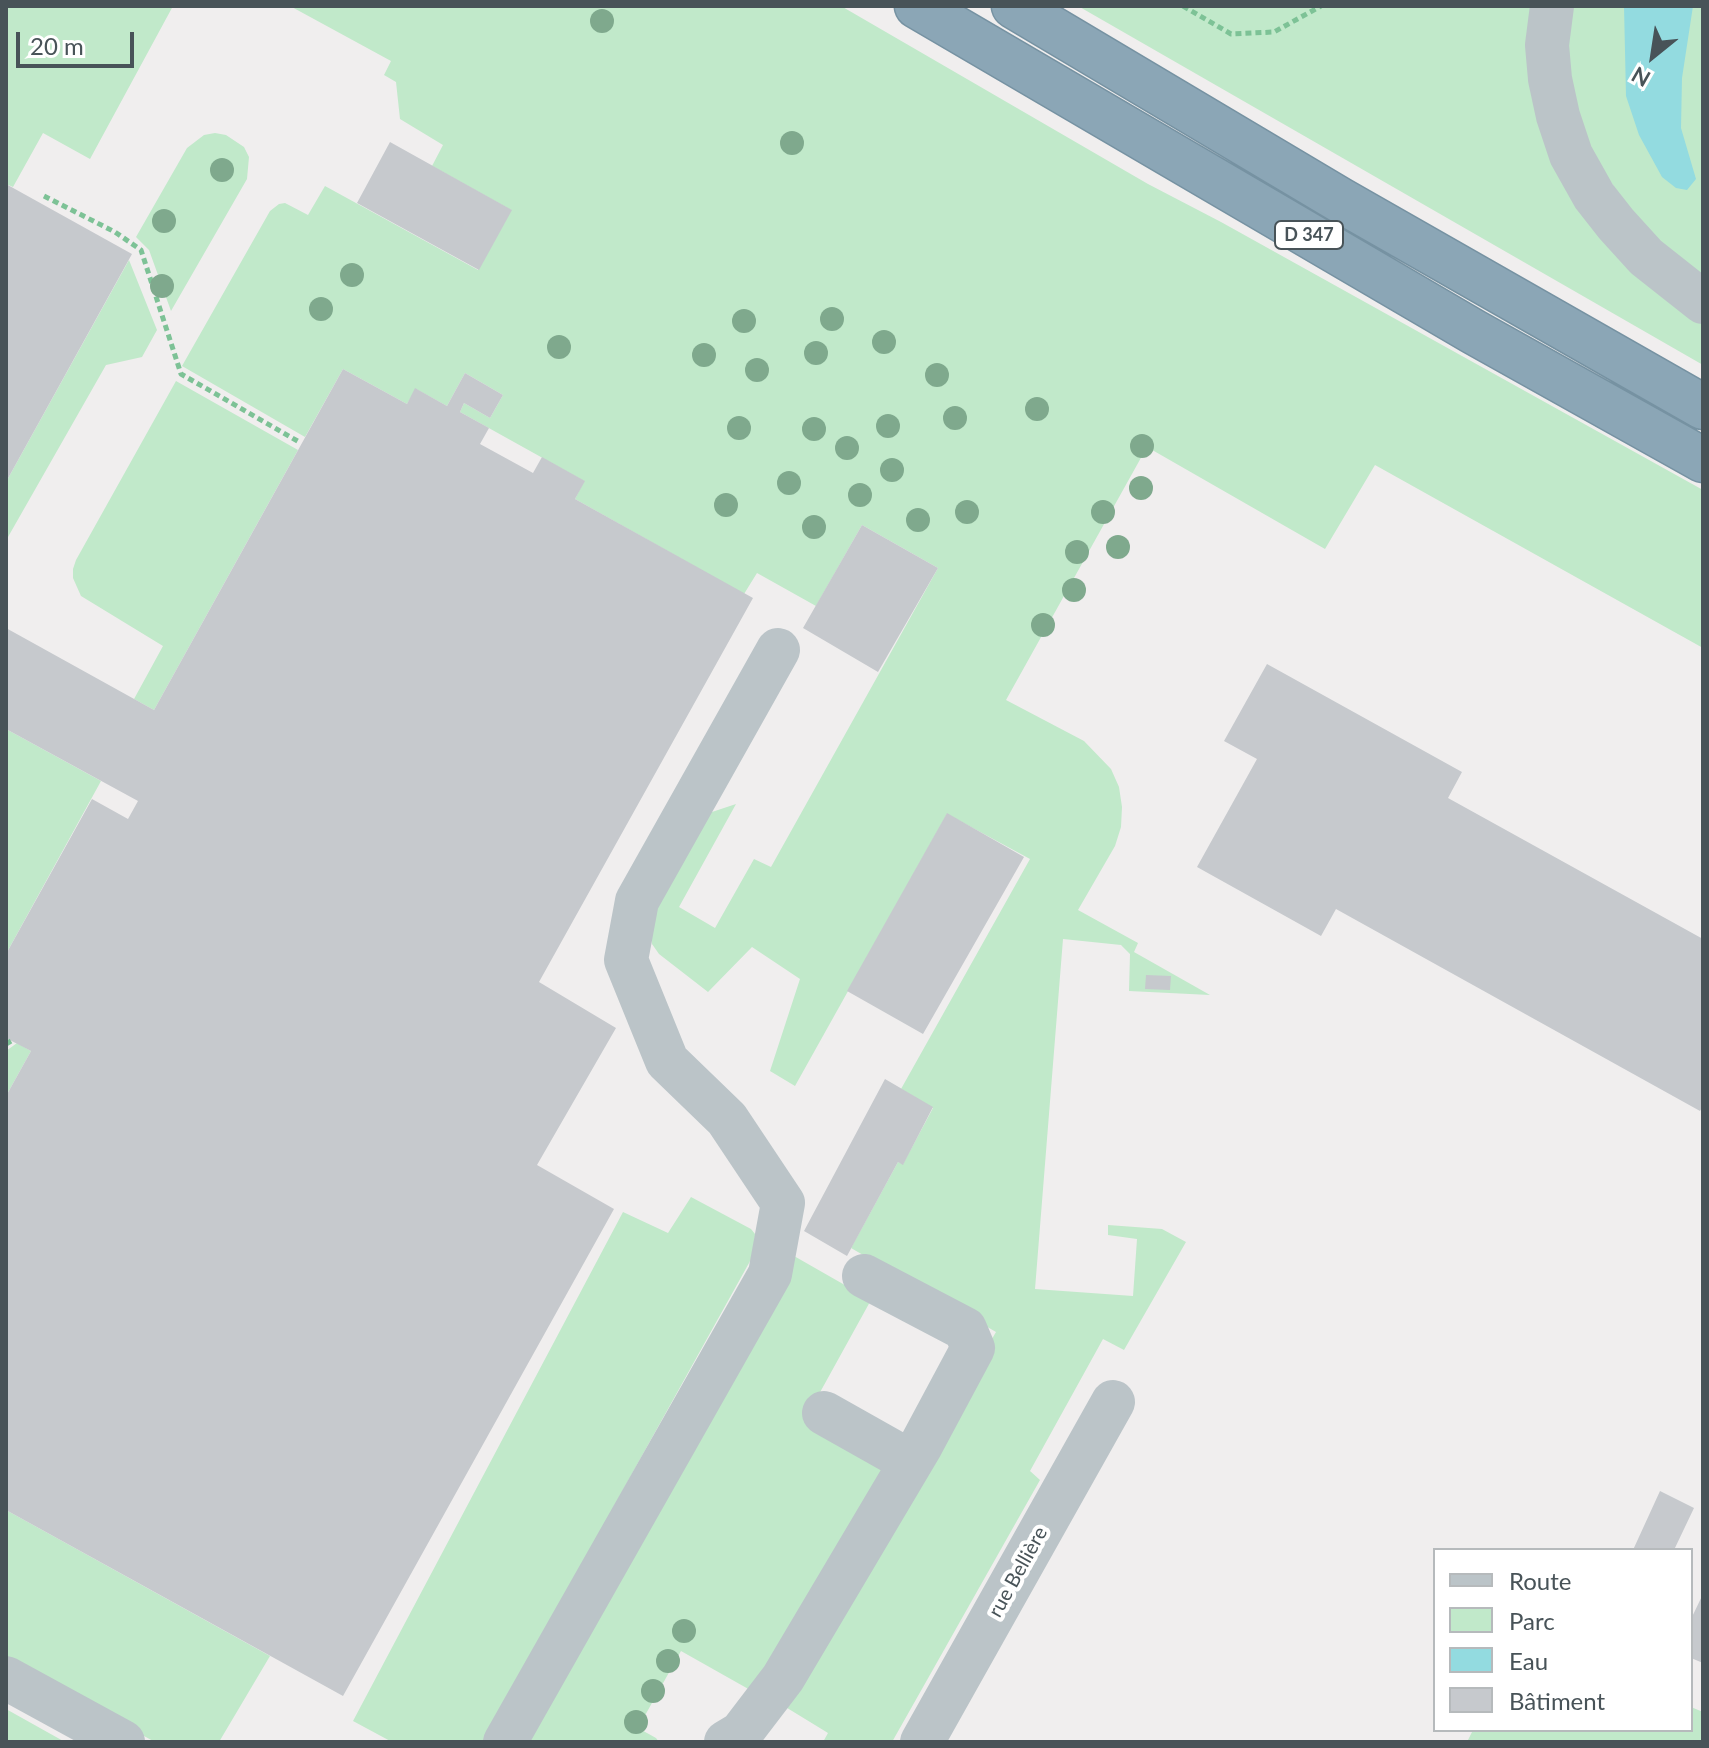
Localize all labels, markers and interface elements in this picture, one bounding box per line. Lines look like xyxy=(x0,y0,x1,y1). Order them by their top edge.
scale bar xyxy=(20,16,138,66)
north arrow xyxy=(1613,16,1693,96)
text: 20 m xyxy=(30,31,84,60)
text: N xyxy=(1627,61,1655,93)
road number: D 347 xyxy=(1275,221,1343,249)
street label: rue Bellière xyxy=(983,1523,1053,1621)
legend xyxy=(1433,1548,1693,1732)
text: Route xyxy=(1509,1566,1571,1595)
text: Parc xyxy=(1509,1606,1555,1635)
text: Eau xyxy=(1509,1646,1548,1675)
text: Bâtiment xyxy=(1509,1686,1605,1715)

